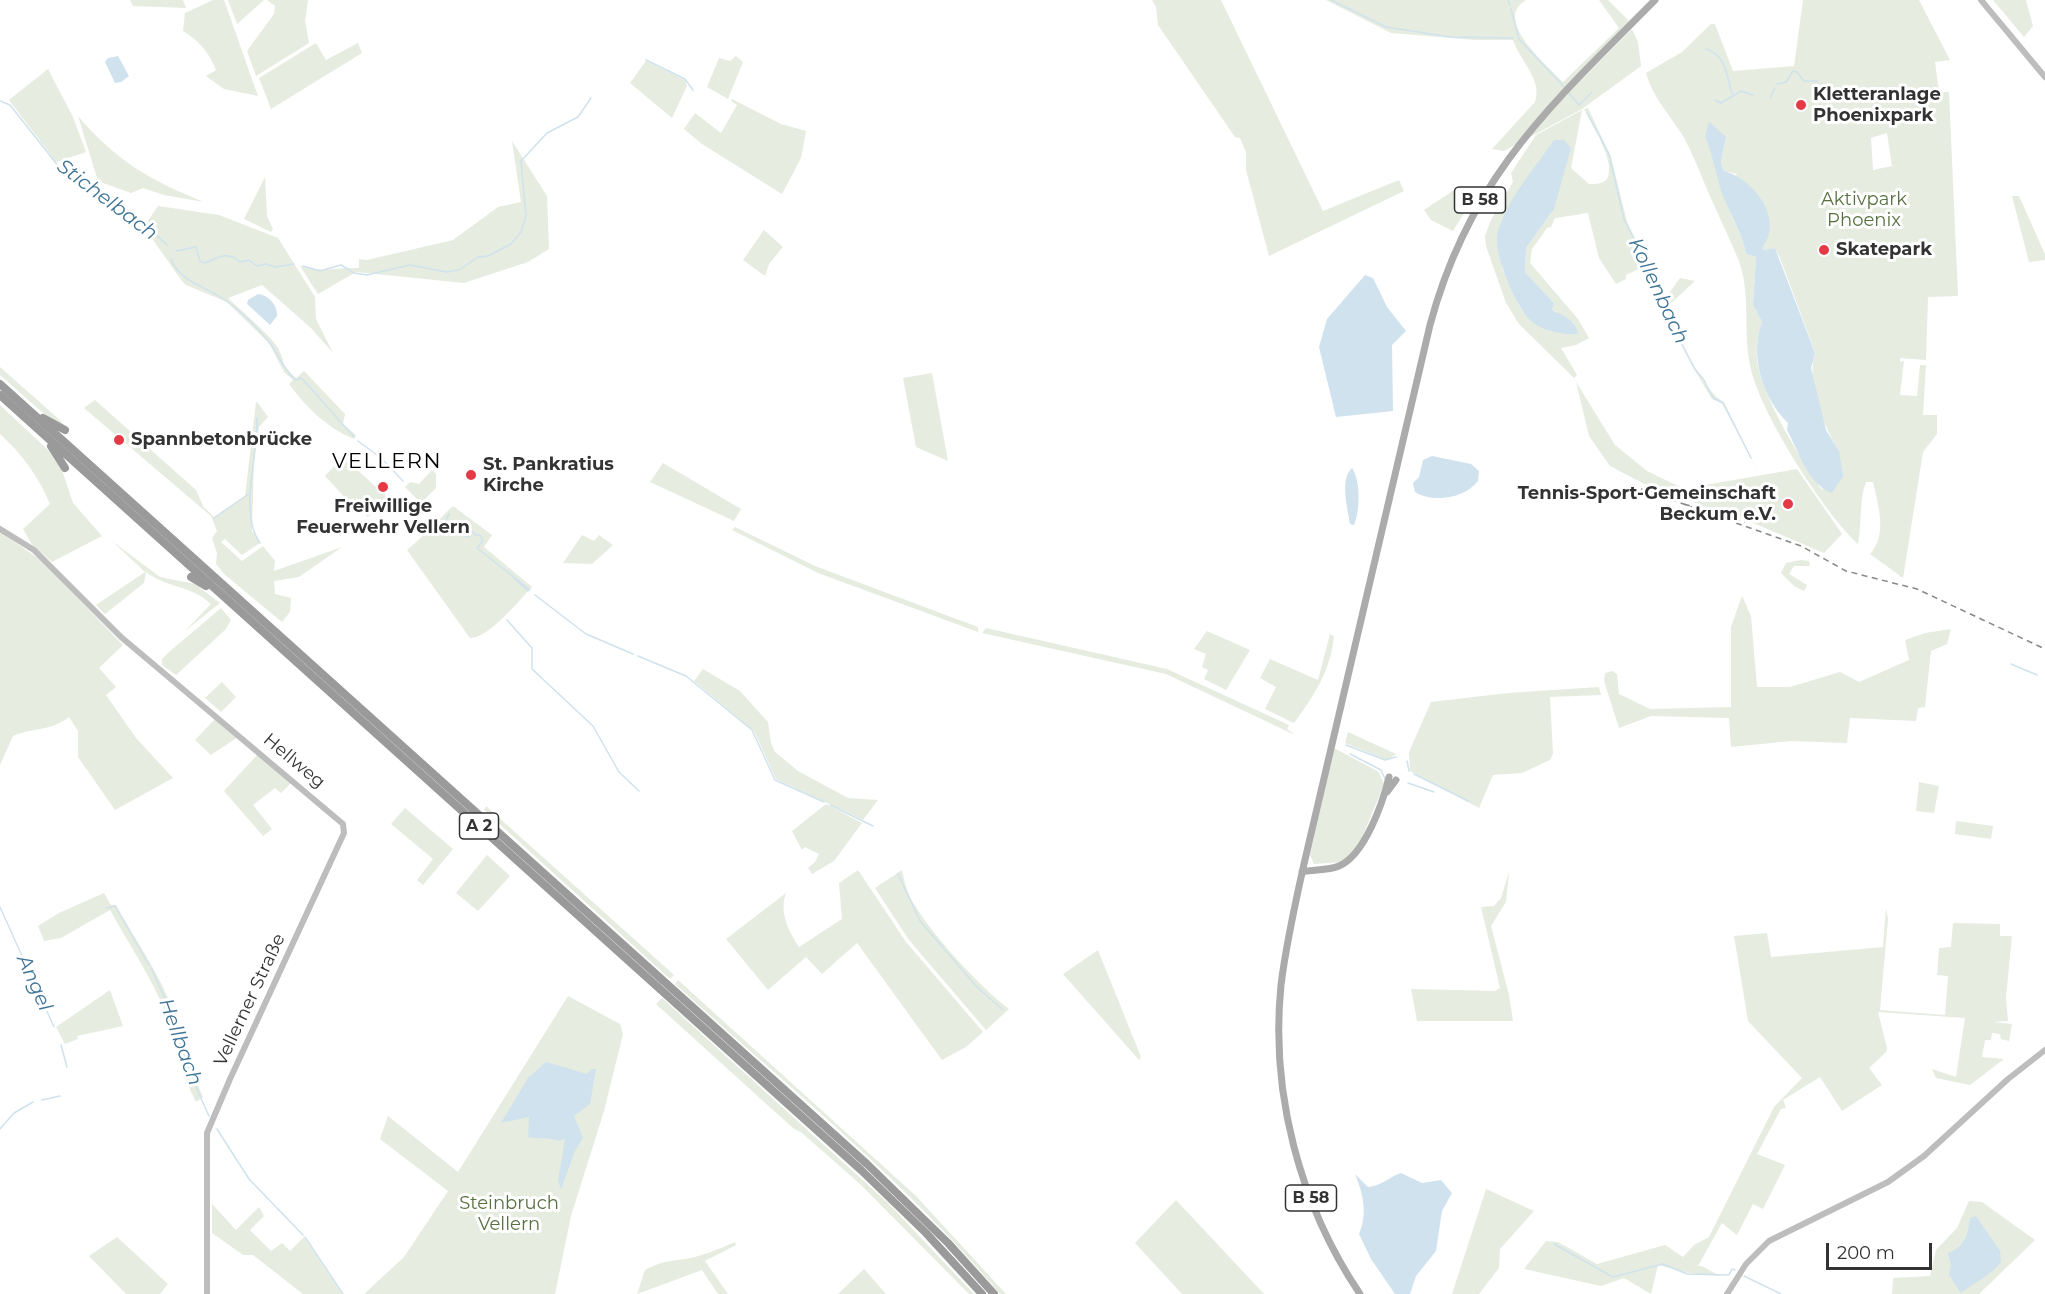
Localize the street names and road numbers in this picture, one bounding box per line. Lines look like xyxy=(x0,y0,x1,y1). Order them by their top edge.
road number: B 58 xyxy=(1454,187,1506,213)
street label: Hellweg xyxy=(259,729,329,793)
road number: A 2 xyxy=(460,813,498,839)
street label: Vellerner Straße xyxy=(210,930,290,1070)
road number: B 58 xyxy=(1286,1185,1336,1211)

